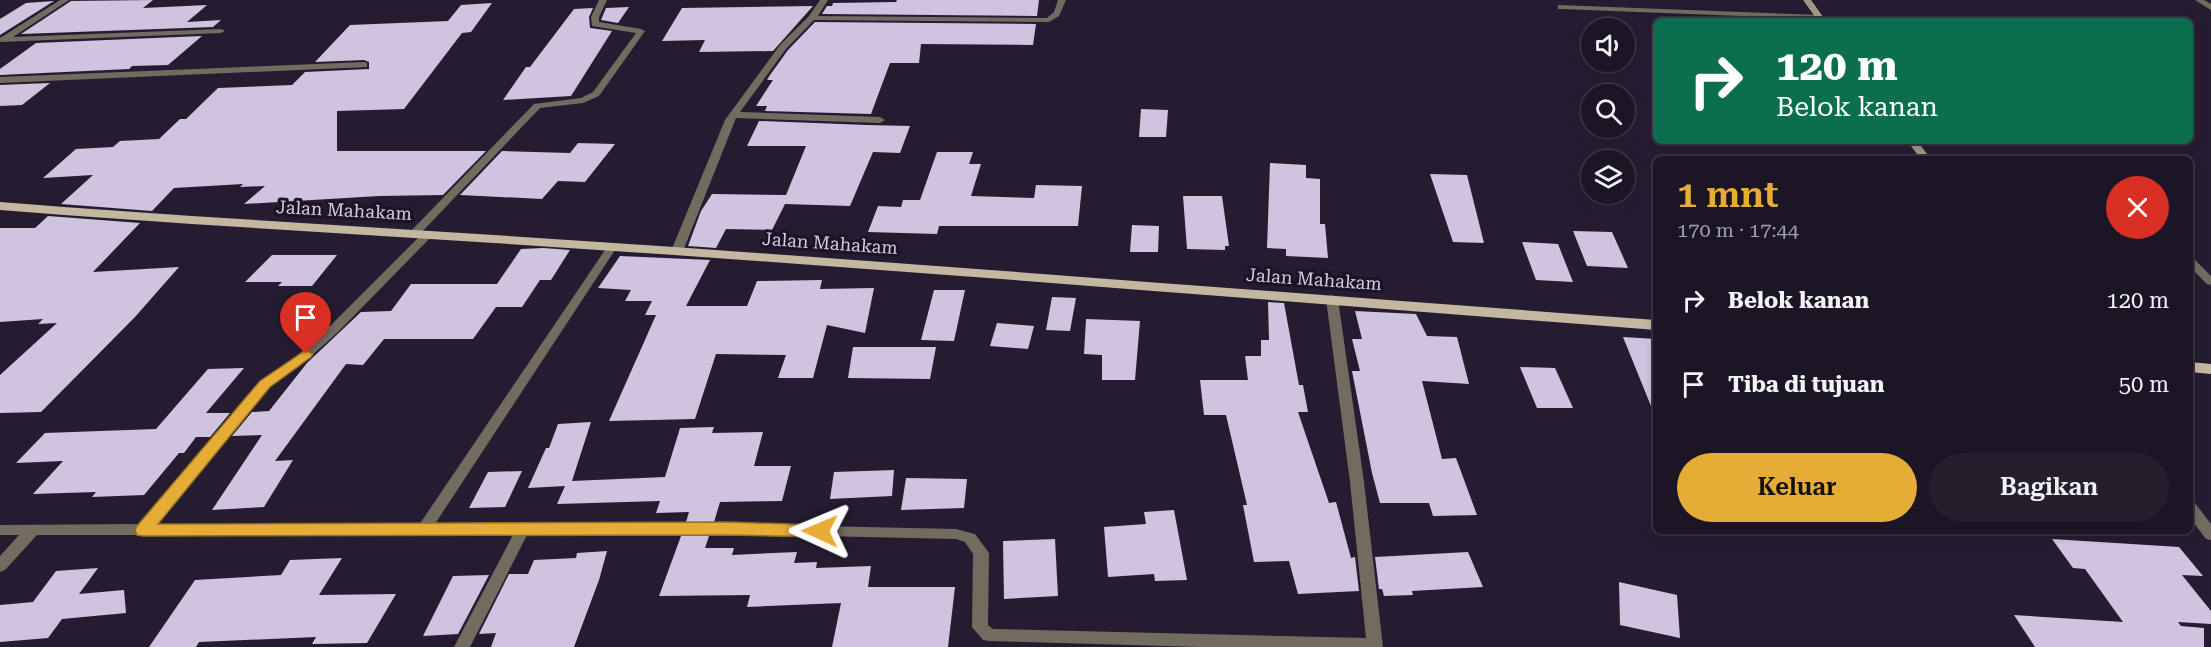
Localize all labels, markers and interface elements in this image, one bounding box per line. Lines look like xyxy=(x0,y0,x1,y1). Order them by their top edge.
map controls xyxy=(1581,18,1635,204)
button: sound xyxy=(1581,18,1635,72)
text: 120 m xyxy=(1776,41,1898,90)
icon: right xyxy=(1677,42,1755,120)
button: search xyxy=(1581,84,1635,138)
text: Belok kanan xyxy=(1776,91,1938,123)
button: layers xyxy=(1581,150,1635,204)
text: 1 mnt xyxy=(1677,174,1778,216)
button: close xyxy=(2106,176,2169,239)
street label: Jalan Mahakam xyxy=(276,196,412,224)
text: 170 m · 17:44 xyxy=(1677,218,1799,242)
street label: Jalan Mahakam xyxy=(761,228,899,258)
street label: Jalan Mahakam xyxy=(1245,264,1383,294)
icon: right xyxy=(1677,284,1710,317)
text: Belok kanan xyxy=(1728,288,1869,313)
text: 120 m xyxy=(2106,288,2169,313)
pin xyxy=(280,292,331,354)
icon: arrive xyxy=(289,301,322,334)
icon: arrive xyxy=(1677,368,1710,401)
text: Tiba di tujuan xyxy=(1728,372,1884,397)
text: 50 m xyxy=(2119,372,2169,397)
button: Keluar xyxy=(1677,453,1917,522)
button: Bagikan xyxy=(1929,453,2169,522)
position arrow xyxy=(788,499,852,563)

